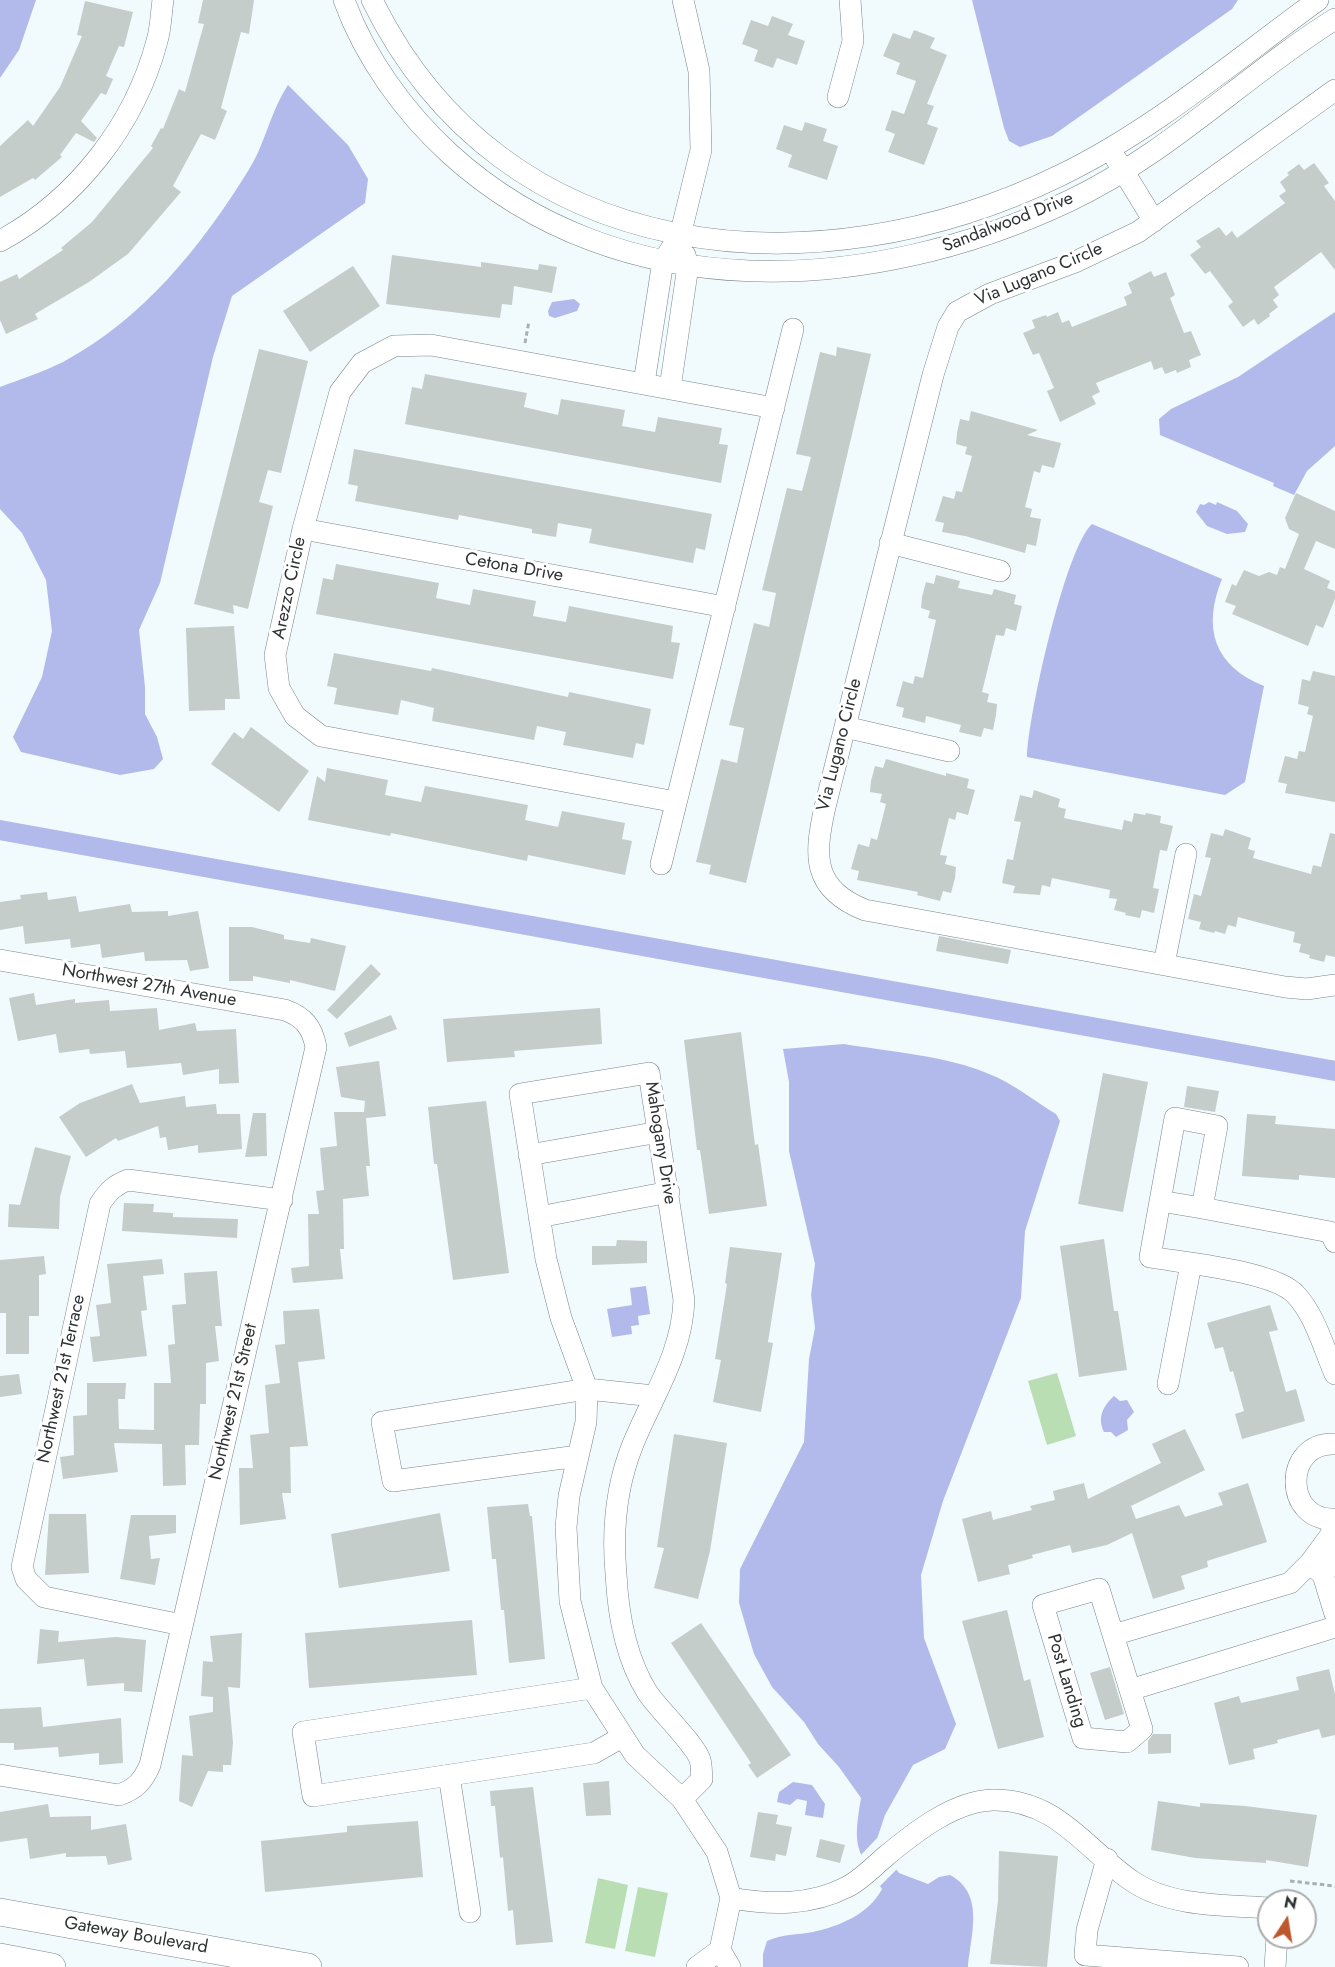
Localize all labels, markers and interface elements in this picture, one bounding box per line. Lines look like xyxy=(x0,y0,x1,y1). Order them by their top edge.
street label: Sandalwood Drive xyxy=(940,188,1076,258)
street label: Via Lugano Circle xyxy=(972,238,1106,312)
street label: Arezzo Circle xyxy=(269,535,311,641)
street label: Cetona Drive xyxy=(463,549,565,587)
street label: Via Lugano Circle xyxy=(813,676,867,814)
street label: Northwest 27th Avenue xyxy=(60,960,238,1012)
street label: Mahogany Drive xyxy=(640,1080,680,1206)
street label: Northwest 21st Terrace xyxy=(34,1293,90,1465)
street label: Northwest 21st Street xyxy=(205,1322,263,1482)
street label: Post Landing xyxy=(1041,1631,1091,1731)
north arrow xyxy=(1257,1889,1317,1949)
text: N xyxy=(1282,1890,1299,1915)
street label: Gateway Boulevard xyxy=(62,1913,210,1959)

